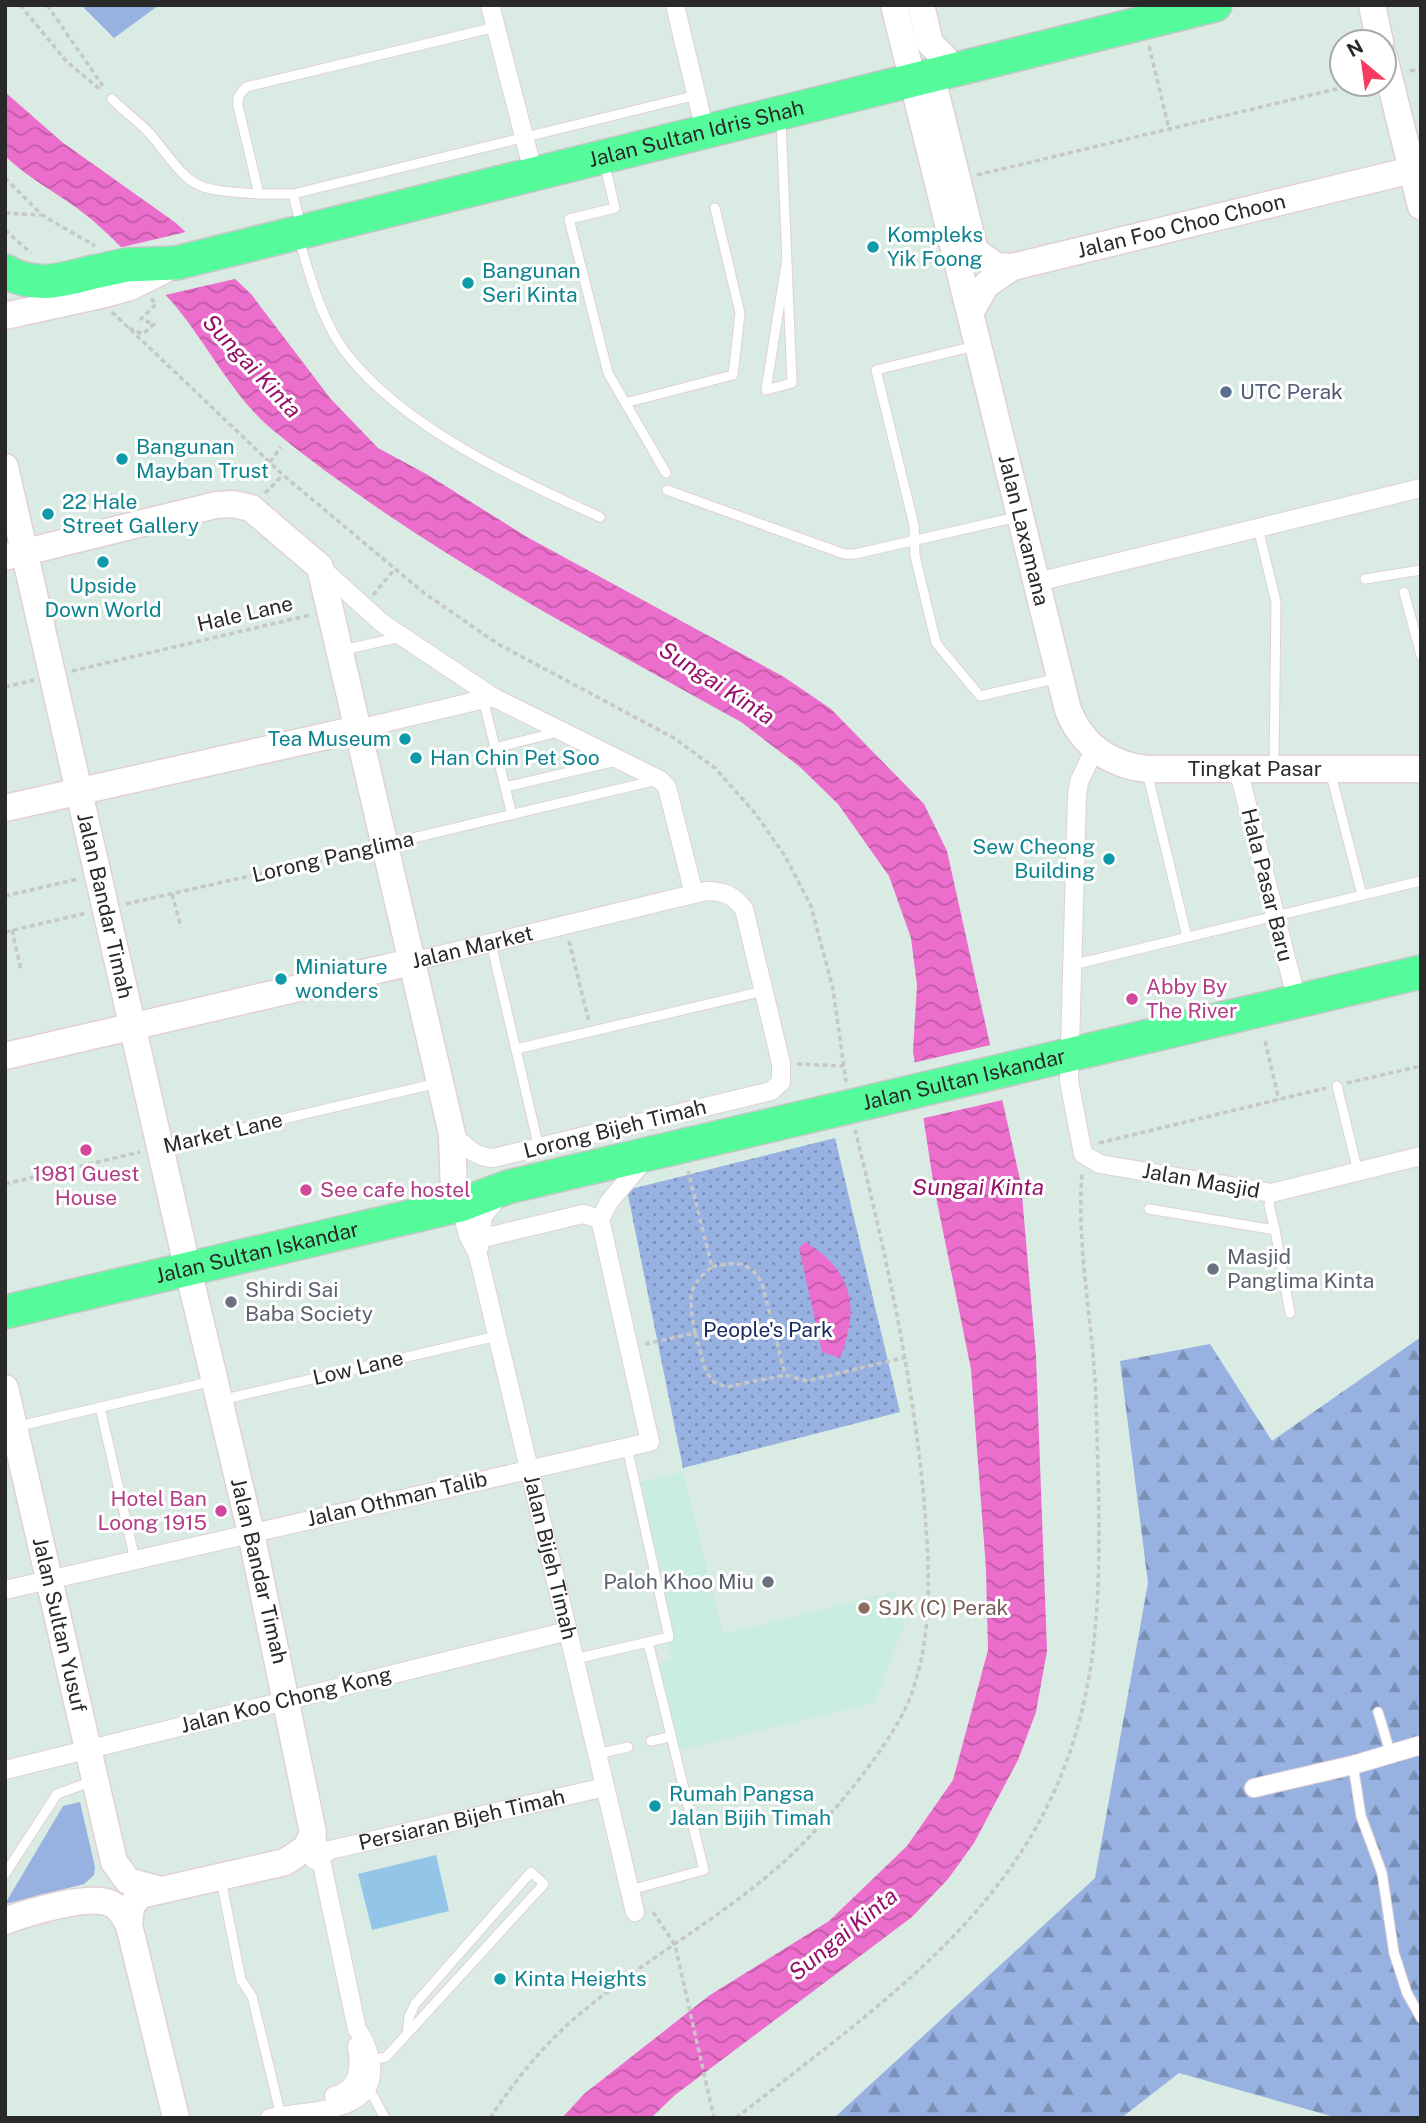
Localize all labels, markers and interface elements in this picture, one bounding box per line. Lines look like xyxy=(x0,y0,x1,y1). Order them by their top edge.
north arrow xyxy=(1328,28,1398,98)
text: N xyxy=(1343,35,1367,61)
street label: Jalan Sultan Idris Shah xyxy=(586,95,807,172)
street label: Jalan Foo Choo Choon xyxy=(1074,188,1288,263)
place label: Kompleks Yik Foong xyxy=(887,222,983,271)
marker: Kompleks Yik Foong xyxy=(865,239,881,255)
place label: Bangunan Seri Kinta xyxy=(482,258,581,307)
marker: Bangunan Seri Kinta xyxy=(460,275,476,291)
water label: Sungai Kinta xyxy=(198,308,307,423)
place label: UTC Perak xyxy=(1240,379,1343,404)
marker: UTC Perak xyxy=(1218,384,1234,400)
place label: Bangunan Mayban Trust xyxy=(136,434,269,483)
marker: Bangunan Mayban Trust xyxy=(114,451,130,467)
street label: Jalan Laxamana xyxy=(993,452,1055,608)
place label: 22 Hale Street Gallery xyxy=(62,489,199,538)
marker: 22 Hale Street Gallery xyxy=(40,506,56,522)
marker: Upside Down World xyxy=(95,554,111,570)
place label: Upside Down World xyxy=(45,573,161,622)
street label: Hale Lane xyxy=(194,590,295,637)
water label: Sungai Kinta xyxy=(655,635,780,730)
place label: Tea Museum xyxy=(268,726,391,751)
marker: Tea Museum xyxy=(397,731,413,747)
place label: Han Chin Pet Soo xyxy=(430,745,600,770)
marker: Han Chin Pet Soo xyxy=(408,750,424,766)
street label: Tingkat Pasar xyxy=(1188,756,1322,781)
street label: Hala Pasar Baru xyxy=(1236,806,1299,964)
street label: Jalan Bandar Timah xyxy=(72,810,139,1001)
street label: Lorong Panglima xyxy=(250,826,416,887)
place label: Sew Cheong Building xyxy=(972,834,1095,883)
marker: Sew Cheong Building xyxy=(1101,851,1117,867)
street label: Jalan Market xyxy=(409,920,535,973)
place label: Miniature wonders xyxy=(295,954,388,1003)
marker: Miniature wonders xyxy=(273,971,289,987)
place label: Abby By The River xyxy=(1146,974,1237,1023)
marker: Abby By The River xyxy=(1124,991,1140,1007)
street label: Jalan Sultan Iskandar xyxy=(860,1043,1068,1115)
street label: Lorong Bijeh Timah xyxy=(521,1094,709,1163)
street label: Market Lane xyxy=(161,1107,285,1158)
marker: 1981 Guest House xyxy=(78,1142,94,1158)
street label: Jalan Masjid xyxy=(1140,1158,1262,1203)
place label: 1981 Guest House xyxy=(33,1161,139,1210)
water label: Sungai Kinta xyxy=(912,1173,1044,1200)
place label: See cafe hostel xyxy=(320,1177,471,1202)
marker: See cafe hostel xyxy=(298,1182,314,1198)
street label: Jalan Sultan Iskandar xyxy=(153,1216,361,1288)
place label: Masjid Panglima Kinta xyxy=(1227,1244,1374,1293)
marker: Masjid Panglima Kinta xyxy=(1205,1261,1221,1277)
place label: Shirdi Sai Baba Society xyxy=(245,1277,373,1326)
marker: Shirdi Sai Baba Society xyxy=(223,1294,239,1310)
park label: People's Park xyxy=(703,1317,833,1342)
street label: Low Lane xyxy=(310,1345,406,1390)
street label: Jalan Othman Talib xyxy=(304,1466,490,1531)
street label: Jalan Bijeh Timah xyxy=(519,1472,582,1642)
street label: Jalan Bandar Timah xyxy=(226,1476,293,1666)
place label: Hotel Ban Loong 1915 xyxy=(98,1486,207,1535)
marker: Hotel Ban Loong 1915 xyxy=(213,1503,229,1519)
street label: Jalan Sultan Yusuf xyxy=(28,1535,92,1715)
place label: Paloh Khoo Miu xyxy=(603,1569,754,1594)
marker: Paloh Khoo Miu xyxy=(760,1574,776,1590)
place label: SJK (C) Perak xyxy=(878,1595,1009,1620)
marker: SJK (C) Perak xyxy=(856,1600,872,1616)
street label: Jalan Koo Chong Kong xyxy=(178,1661,394,1738)
place label: Rumah Pangsa Jalan Bijih Timah xyxy=(669,1781,831,1830)
street label: Persiaran Bijeh Timah xyxy=(356,1784,567,1855)
marker: Rumah Pangsa Jalan Bijih Timah xyxy=(647,1798,663,1814)
water label: Sungai Kinta xyxy=(783,1882,902,1986)
place label: Kinta Heights xyxy=(514,1966,647,1991)
marker: Kinta Heights xyxy=(492,1971,508,1987)

